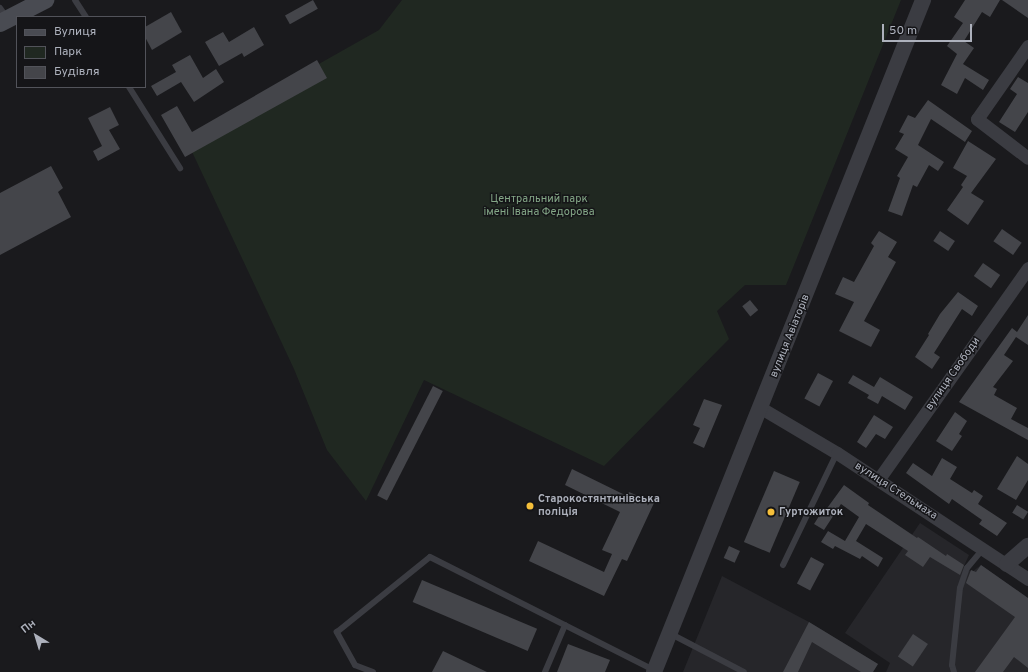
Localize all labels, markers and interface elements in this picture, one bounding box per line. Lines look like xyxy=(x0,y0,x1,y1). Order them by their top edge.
legend xyxy=(16,16,146,88)
scale bar xyxy=(884,16,974,42)
text: 50 m xyxy=(889,23,917,39)
text: Вулиця xyxy=(54,24,96,40)
text: Парк xyxy=(54,44,82,60)
text: Будівля xyxy=(54,64,100,80)
park label: Центральний парк імені Івана Федорова xyxy=(484,193,594,219)
street label: вулиця Авіаторів xyxy=(767,292,813,380)
street label: вулиця Свободи xyxy=(923,335,983,413)
street label: вулиця Стельмаха xyxy=(852,459,940,523)
place label: Старокостянтинівська поліція xyxy=(538,493,660,519)
marker: Старокостянтинівська поліція xyxy=(525,501,535,511)
place label: Гуртожиток xyxy=(779,505,843,519)
marker: Гуртожиток xyxy=(766,507,776,517)
north arrow xyxy=(16,616,56,656)
text: Пн xyxy=(18,616,39,637)

